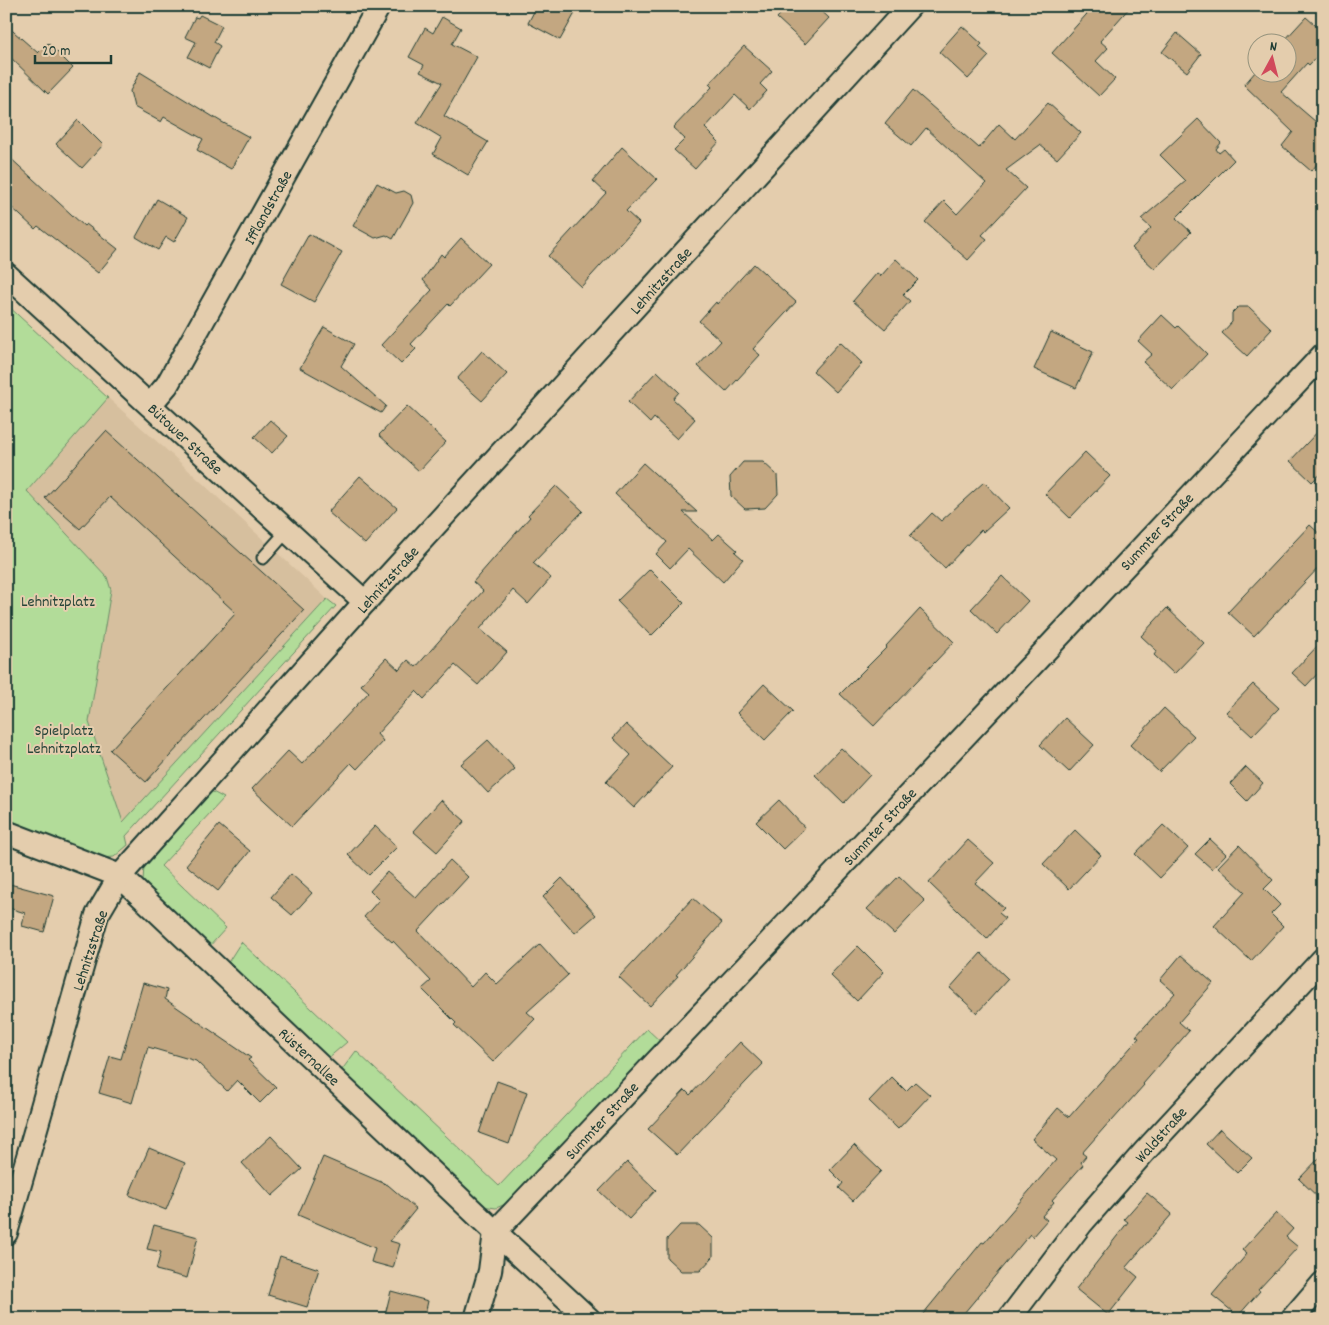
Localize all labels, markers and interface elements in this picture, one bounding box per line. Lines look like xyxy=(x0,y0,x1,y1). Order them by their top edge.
scale bar xyxy=(35,32,111,64)
north arrow xyxy=(1246,32,1296,82)
text: N xyxy=(1269,37,1278,57)
text: 20 m xyxy=(42,41,70,63)
street label: Ifflandstraße xyxy=(239,167,299,250)
street label: Lehnitzstraße xyxy=(625,243,698,321)
street label: Bütower Straße xyxy=(142,399,227,481)
street label: Summter Straße xyxy=(1115,488,1200,577)
street label: Lehnitzstraße xyxy=(352,542,425,620)
park label: Lehnitzplatz xyxy=(21,591,95,614)
park label: Spielplatz Lehnitzplatz xyxy=(27,720,101,761)
street label: Summter Straße xyxy=(838,783,923,872)
street label: Lehnitzstraße xyxy=(67,907,115,994)
street label: Rüsternallee xyxy=(272,1023,344,1092)
street label: Summter Straße xyxy=(560,1077,645,1166)
street label: Waldstraße xyxy=(1130,1102,1193,1169)

